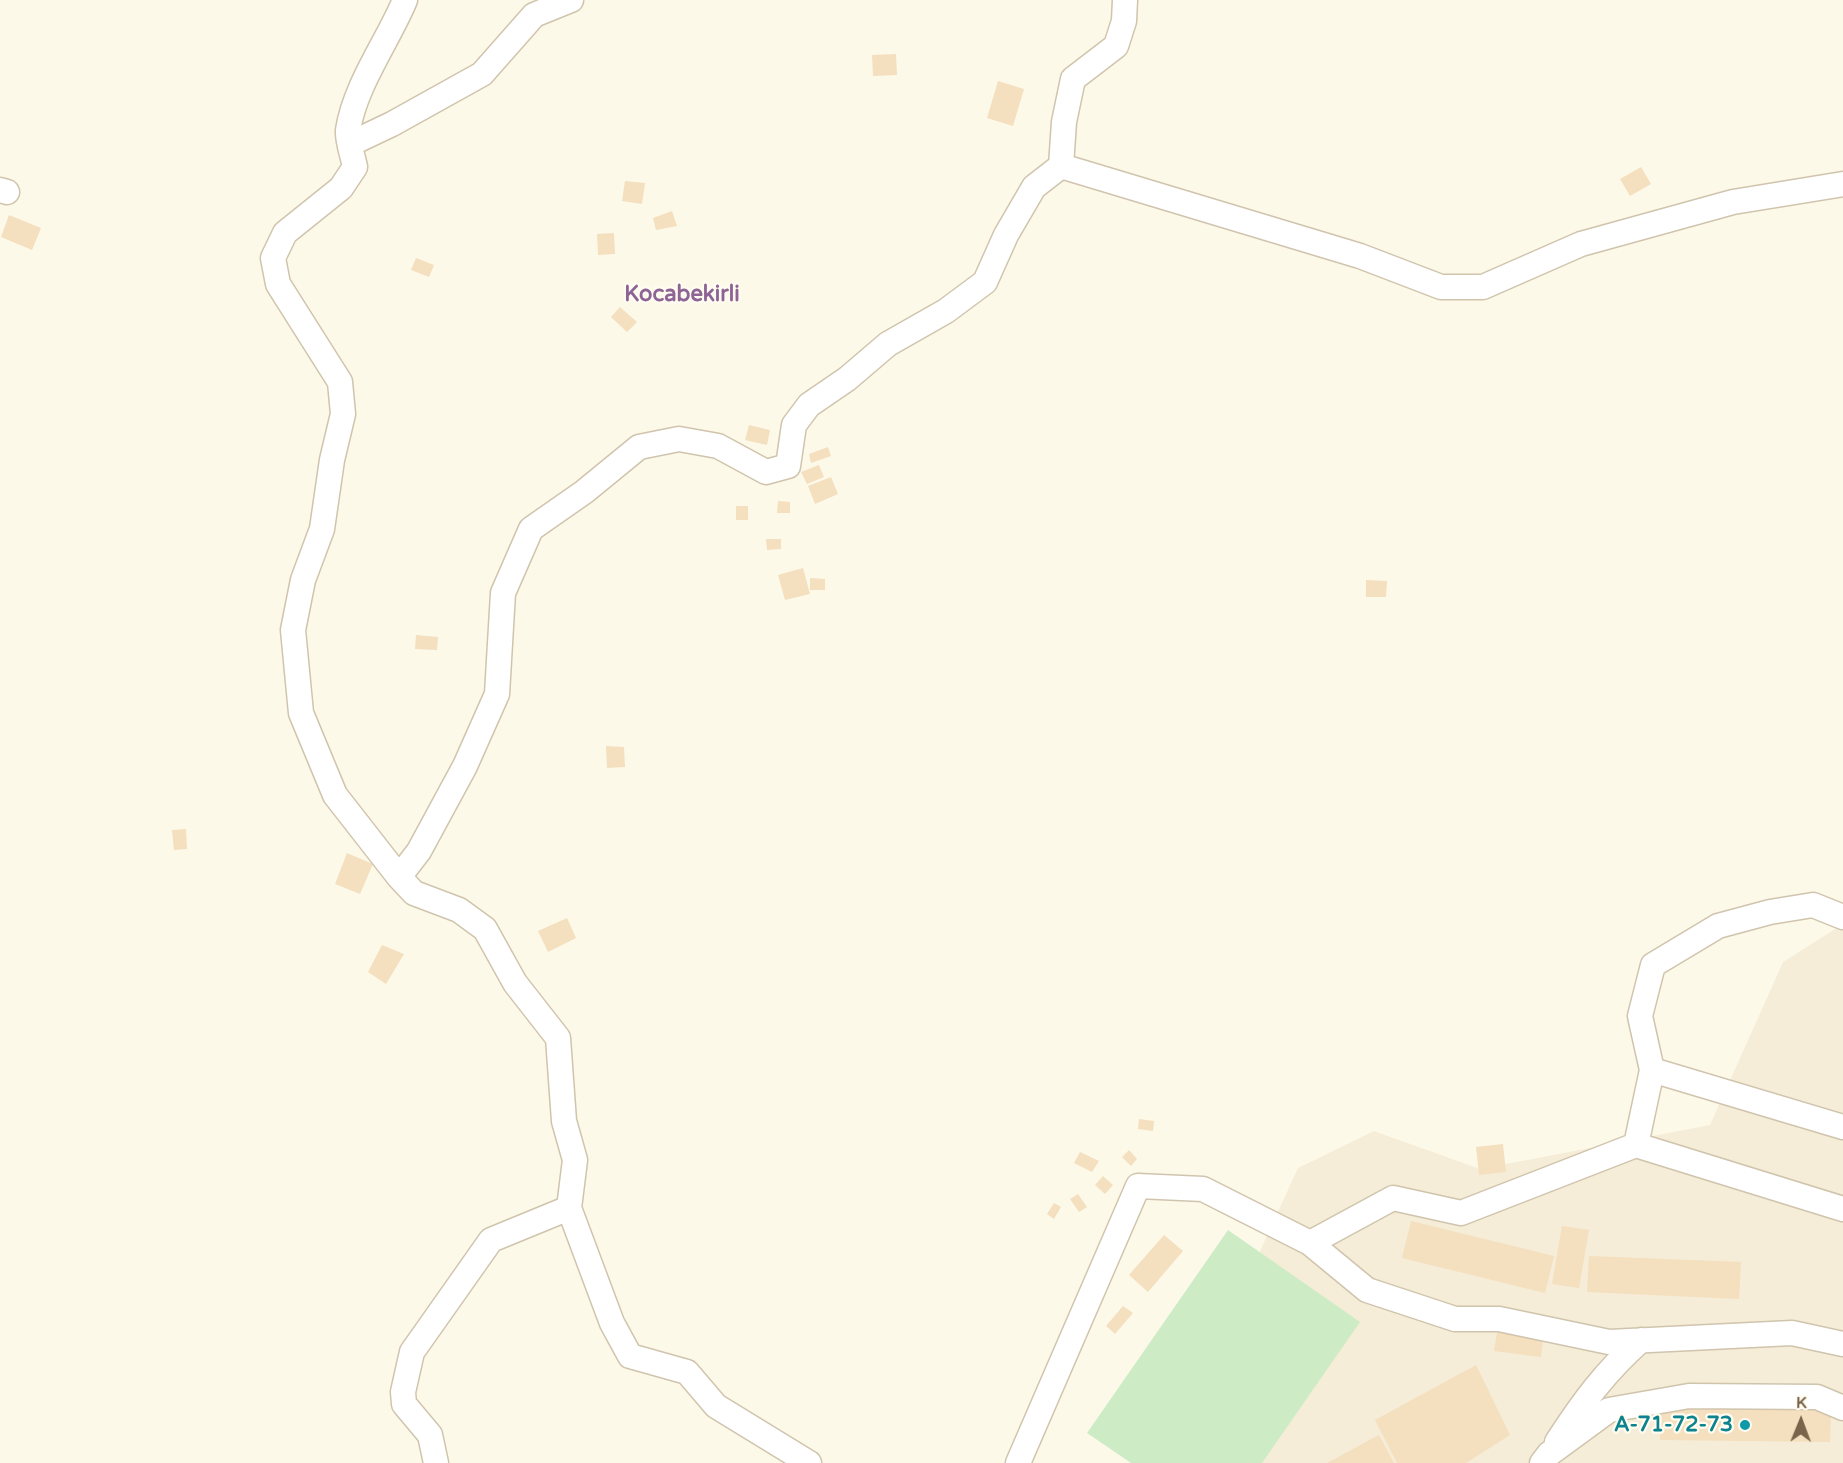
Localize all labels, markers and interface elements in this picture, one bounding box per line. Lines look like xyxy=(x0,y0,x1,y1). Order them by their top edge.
district label: Kocabekirli xyxy=(624,282,740,308)
north arrow xyxy=(1771,1391,1831,1451)
text: K xyxy=(1796,1393,1807,1413)
place label: A-71-72-73 xyxy=(1614,1412,1733,1438)
marker: A-71-72-73 xyxy=(1738,1418,1752,1432)

